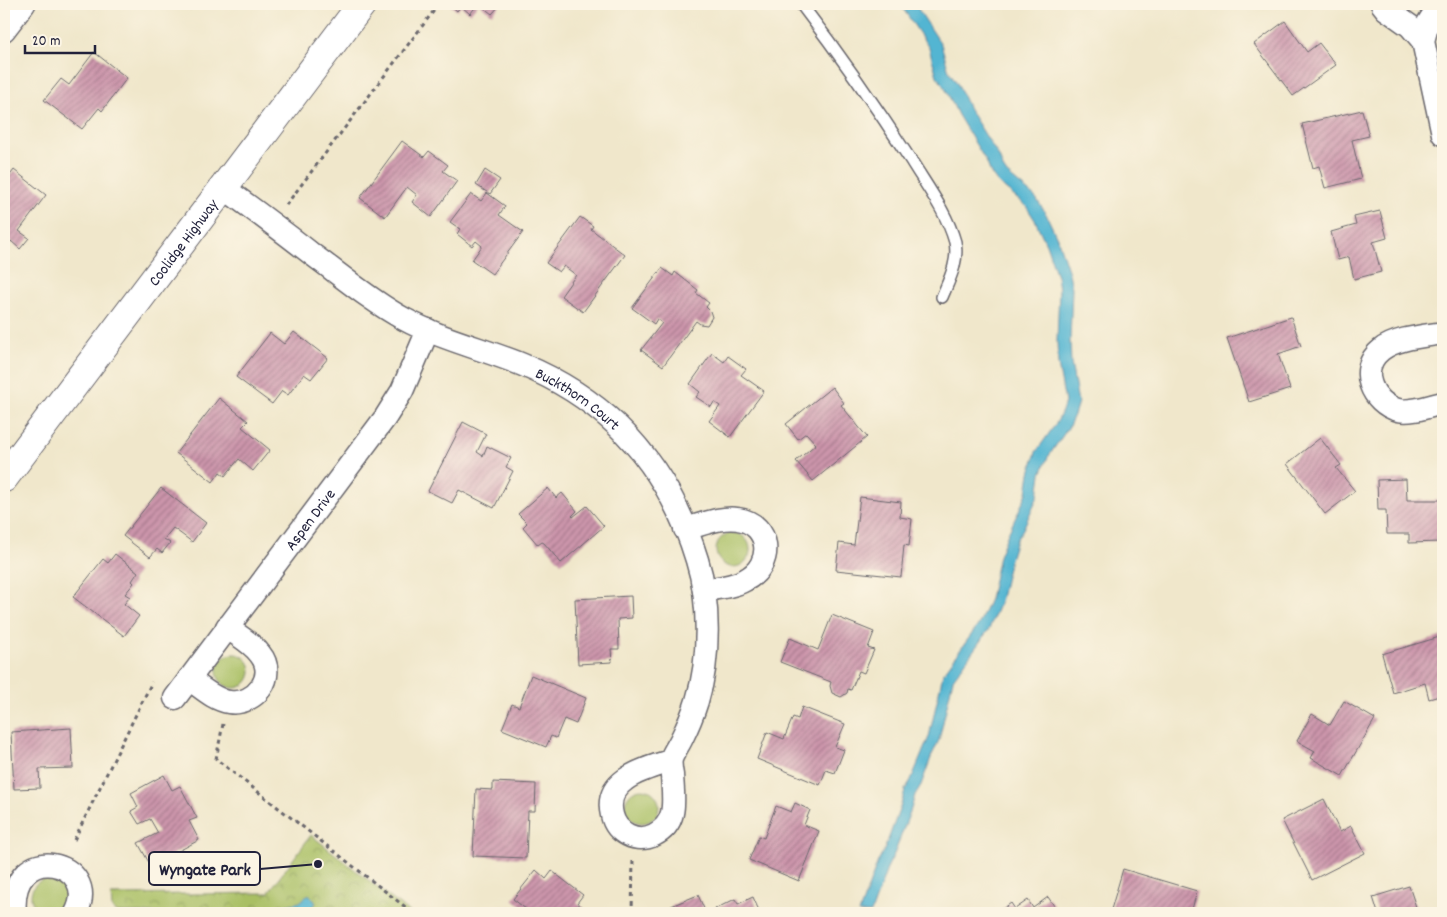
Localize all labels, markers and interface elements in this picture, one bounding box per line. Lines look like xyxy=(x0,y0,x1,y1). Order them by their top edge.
scale bar xyxy=(25,22,95,54)
text: 20 m xyxy=(32,31,60,53)
street label: Coolidge Highway xyxy=(144,194,225,292)
street label: Buckthorn Court xyxy=(531,363,624,437)
street label: Aspen Drive xyxy=(281,485,342,556)
callout: Wyngate Park xyxy=(149,852,260,885)
text: Wyngate Park xyxy=(159,859,251,884)

